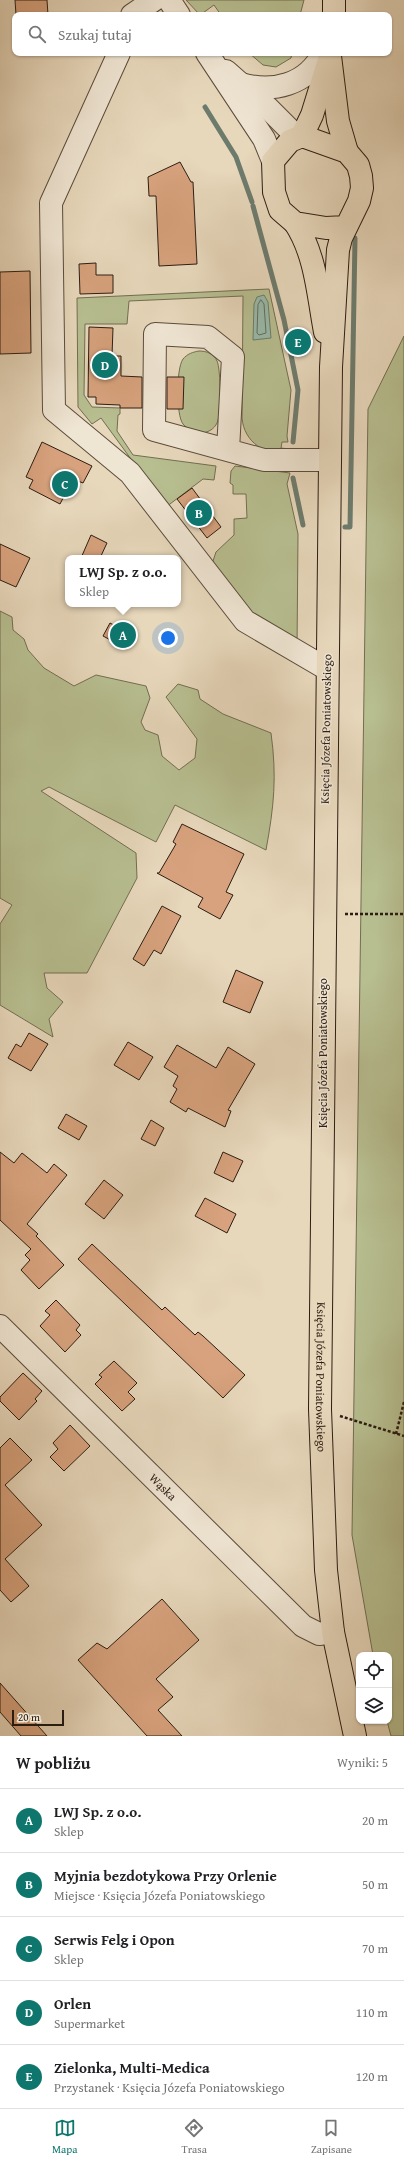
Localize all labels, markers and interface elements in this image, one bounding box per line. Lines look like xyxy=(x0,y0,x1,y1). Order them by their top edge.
search box xyxy=(12,12,392,56)
icon: search xyxy=(26,23,48,45)
text: Szukaj tutaj xyxy=(58,24,132,45)
pin: E xyxy=(285,327,311,357)
pin: D xyxy=(92,350,118,380)
pin: C xyxy=(52,469,78,499)
pin: B xyxy=(186,498,212,528)
popup xyxy=(65,555,181,607)
text: LWJ Sp. z o.o. xyxy=(79,561,167,582)
text: Sklep xyxy=(79,582,109,601)
pin: A xyxy=(110,620,136,650)
your location xyxy=(158,628,178,648)
street label: Księcia Józefa Poniatowskiego xyxy=(316,654,335,804)
street label: Księcia Józefa Poniatowskiego xyxy=(314,978,331,1128)
street label: Księcia Józefa Poniatowskiego xyxy=(312,1302,331,1452)
street label: Wąska xyxy=(146,1469,181,1504)
map controls xyxy=(356,1652,392,1724)
button: locate xyxy=(356,1652,392,1688)
button: layers xyxy=(356,1688,392,1724)
scale bar xyxy=(12,1708,64,1727)
text: 20 m xyxy=(18,1709,40,1725)
text: W pobliżu xyxy=(16,1750,91,1775)
text: Wyniki: 5 xyxy=(337,1753,388,1772)
text: LWJ Sp. z o.o. xyxy=(54,1801,141,1822)
text: A xyxy=(25,1811,33,1830)
text: 20 m xyxy=(362,1811,388,1830)
text: Sklep xyxy=(54,1822,84,1841)
text: Myjnia bezdotykowa Przy Orlenie xyxy=(54,1865,277,1886)
text: B xyxy=(25,1875,33,1894)
text: 50 m xyxy=(362,1875,388,1894)
text: Miejsce · Księcia Józefa Poniatowskiego xyxy=(54,1886,265,1905)
text: Serwis Felg i Opon xyxy=(54,1929,175,1950)
text: C xyxy=(25,1939,33,1958)
text: 70 m xyxy=(362,1939,388,1958)
text: Sklep xyxy=(54,1950,84,1969)
text: Orlen xyxy=(54,1993,91,2014)
text: D xyxy=(25,2003,33,2022)
text: 110 m xyxy=(356,2003,388,2022)
text: Supermarket xyxy=(54,2014,125,2033)
text: Zielonka, Multi-Medica xyxy=(54,2057,210,2078)
text: E xyxy=(26,2067,32,2086)
text: 120 m xyxy=(356,2067,388,2086)
text: Przystanek · Księcia Józefa Poniatowskiego xyxy=(54,2078,285,2097)
tab: Mapa xyxy=(52,2117,77,2157)
tab: Trasa xyxy=(182,2117,207,2157)
tab: Zapisane xyxy=(311,2117,352,2157)

